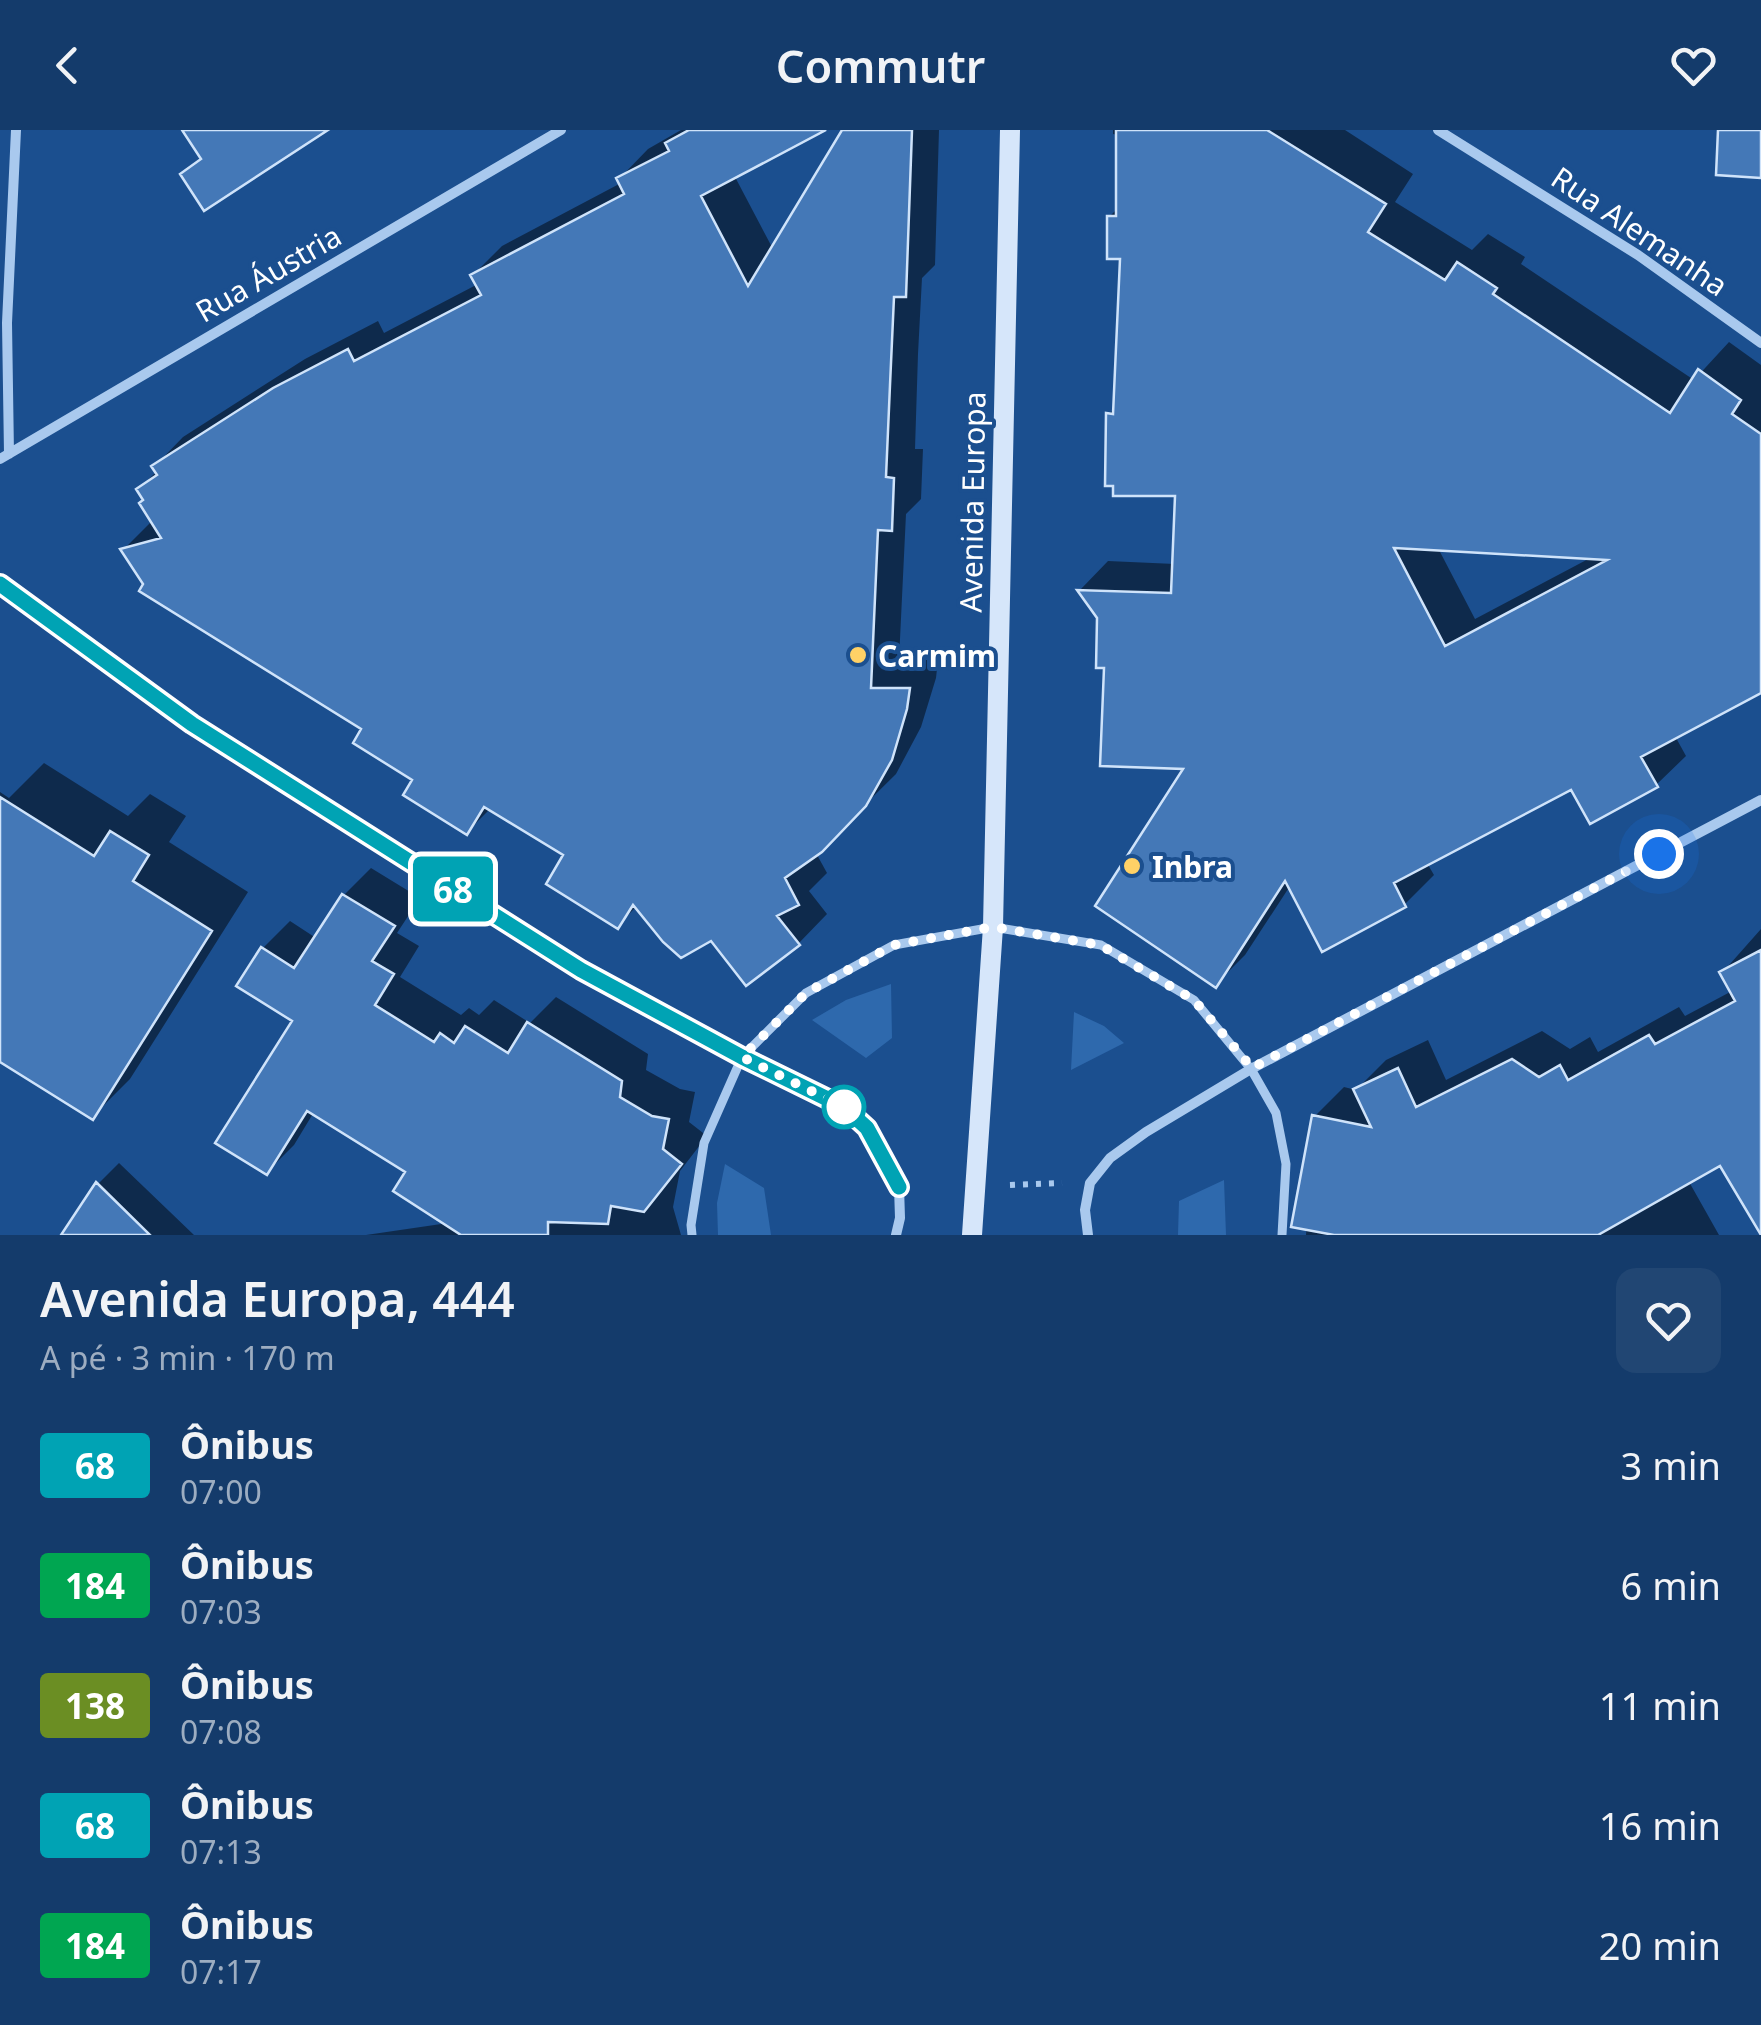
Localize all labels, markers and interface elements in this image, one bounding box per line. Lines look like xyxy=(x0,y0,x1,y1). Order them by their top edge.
text: Commutr xyxy=(776,35,985,96)
icon: back xyxy=(40,38,95,93)
icon: heart xyxy=(1666,38,1721,93)
street label: Rua Alemanha xyxy=(1544,157,1736,305)
street label: Rua Áustria xyxy=(188,215,348,331)
street label: Avenida Europa xyxy=(950,391,994,613)
place label: Carmim xyxy=(878,635,996,676)
marker: Carmim xyxy=(847,644,869,666)
your location xyxy=(1634,829,1684,879)
place label: Inbra xyxy=(1152,846,1233,887)
marker: Inbra xyxy=(1121,855,1143,877)
line badge: 68 xyxy=(408,856,498,922)
text: 68 xyxy=(433,866,473,913)
unlabelled marker xyxy=(823,1086,865,1128)
text: Avenida Europa, 444 xyxy=(40,1266,515,1331)
button: heart xyxy=(1616,1268,1721,1373)
text: A pé · 3 min · 170 m xyxy=(40,1336,335,1379)
text: Ônibus xyxy=(180,1418,314,1470)
text: 3 min xyxy=(1621,1439,1721,1491)
text: 68 xyxy=(75,1442,115,1489)
text: 07:00 xyxy=(180,1470,262,1513)
text: Ônibus xyxy=(180,1538,314,1590)
text: 6 min xyxy=(1621,1559,1721,1611)
text: 184 xyxy=(65,1562,125,1609)
text: 07:03 xyxy=(180,1590,262,1633)
text: Ônibus xyxy=(180,1658,314,1710)
text: 11 min xyxy=(1599,1679,1721,1731)
text: 138 xyxy=(65,1682,125,1729)
text: 07:08 xyxy=(180,1710,262,1753)
text: Ônibus xyxy=(180,1778,314,1830)
text: 16 min xyxy=(1599,1799,1721,1851)
text: 68 xyxy=(75,1802,115,1849)
text: 07:13 xyxy=(180,1830,262,1873)
text: Ônibus xyxy=(180,1898,314,1950)
text: 20 min xyxy=(1599,1919,1721,1971)
text: 184 xyxy=(65,1922,125,1969)
text: 07:17 xyxy=(180,1950,262,1993)

